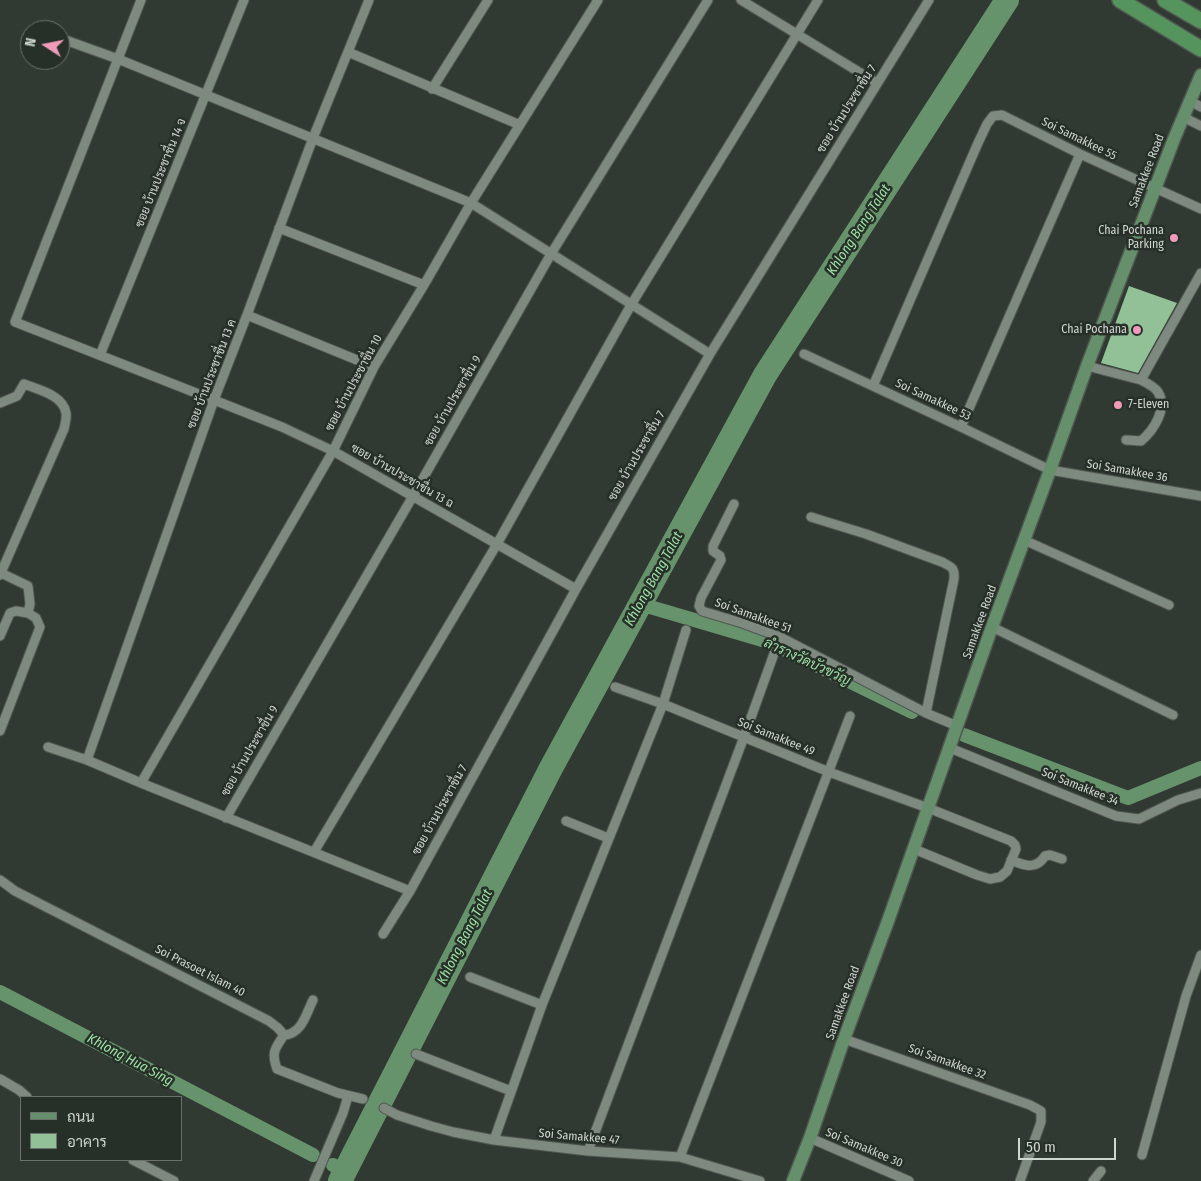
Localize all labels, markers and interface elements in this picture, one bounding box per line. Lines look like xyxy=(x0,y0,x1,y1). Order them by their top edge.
north arrow xyxy=(20,20,70,70)
text: N xyxy=(22,37,40,48)
street label: ซอย บ้านประชาชื่น 7 xyxy=(814,62,880,156)
street label: Soi Samakkee 55 xyxy=(1039,115,1119,163)
street label: ซอย บ้านประชาชื่น 14 จ xyxy=(133,116,189,230)
street label: Samakkee Road xyxy=(1126,132,1168,210)
water label: Khlong Bang Talat xyxy=(823,182,895,278)
place label: Chai Pochana Parking xyxy=(1098,224,1164,252)
marker: Chai Pochana Parking xyxy=(1168,232,1180,244)
street label: ซอย บ้านประชาชื่น 13 ค xyxy=(184,317,240,431)
place label: Chai Pochana xyxy=(1061,323,1127,337)
marker: Chai Pochana xyxy=(1131,324,1143,336)
street label: ซอย บ้านประชาชื่น 10 xyxy=(322,332,386,434)
street label: ซอย บ้านประชาชื่น 9 xyxy=(421,353,485,449)
street label: Soi Samakkee 53 xyxy=(893,376,973,424)
place label: 7-Eleven xyxy=(1128,398,1169,412)
marker: 7-Eleven xyxy=(1112,399,1124,411)
street label: ซอย บ้านประชาชื่น 7 xyxy=(605,409,669,503)
street label: ซอย บ้านประชาชื่น 13 ฉ xyxy=(348,441,456,511)
street label: Soi Samakkee 36 xyxy=(1085,457,1169,485)
water label: Khlong Bang Talat xyxy=(621,529,687,629)
street label: Samakkee Road xyxy=(960,583,1000,661)
street label: Soi Samakkee 51 xyxy=(713,595,793,637)
water label: ลำรางวัดบัวขวัญ xyxy=(761,635,853,689)
street label: ซอย บ้านประชาชื่น 9 xyxy=(218,703,282,799)
street label: Soi Samakkee 49 xyxy=(735,715,817,759)
street label: ซอย บ้านประชาชื่น 7 xyxy=(409,762,471,858)
street label: Soi Samakkee 34 xyxy=(1039,765,1121,809)
water label: Khlong Bang Talat xyxy=(434,887,496,987)
street label: Soi Prasoet Islam 40 xyxy=(153,942,247,1000)
street label: Samakkee Road xyxy=(823,964,863,1042)
water label: Khlong Hua Sing xyxy=(84,1030,176,1090)
street label: Soi Samakkee 32 xyxy=(906,1041,988,1083)
legend xyxy=(20,1096,182,1161)
text: ถนน xyxy=(67,1108,95,1126)
street label: Soi Samakkee 30 xyxy=(823,1125,905,1171)
street label: Soi Samakkee 47 xyxy=(538,1126,620,1148)
scale bar xyxy=(1021,1128,1118,1160)
text: อาคาร xyxy=(67,1133,107,1151)
text: 50 m xyxy=(1026,1138,1056,1156)

